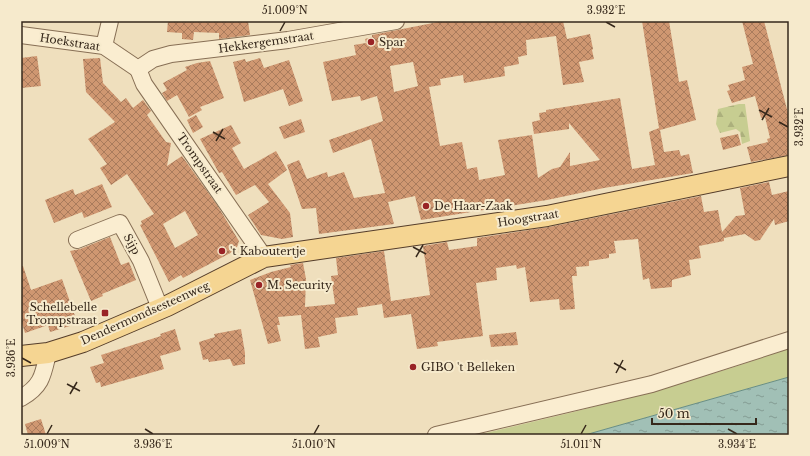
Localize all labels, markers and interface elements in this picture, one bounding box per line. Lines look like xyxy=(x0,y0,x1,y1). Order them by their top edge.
text: 51.009°N xyxy=(262,4,308,17)
text: 3.932°E xyxy=(587,4,625,17)
street label: Hekkergemstraat xyxy=(217,28,315,56)
street label: Hoekstraat xyxy=(39,30,102,54)
place label: Spar xyxy=(379,35,406,49)
marker: Spar xyxy=(366,37,376,47)
text: 3.932°E xyxy=(793,108,806,146)
street label: Trompstraat xyxy=(174,130,226,197)
place label: De Haar-Zaak xyxy=(434,199,513,213)
marker: De Haar-Zaak xyxy=(421,201,431,211)
street label: Hoogstraat xyxy=(496,206,560,230)
street label: Sijp xyxy=(121,231,143,257)
place label: 't Kaboutertje xyxy=(230,244,306,258)
marker: 't Kaboutertje xyxy=(217,246,227,256)
street label: Dendermondsesteenweg xyxy=(79,278,212,348)
place label: M. Security xyxy=(267,278,332,292)
marker: M. Security xyxy=(254,280,264,290)
place label: Schellebelle Trompstraat xyxy=(27,300,98,327)
marker: Schellebelle Trompstraat xyxy=(100,308,110,318)
text: 3.936°E xyxy=(5,339,18,377)
place label: GIBO 't Belleken xyxy=(421,360,515,374)
marker: GIBO 't Belleken xyxy=(408,362,418,372)
scale bar xyxy=(652,400,756,426)
text: 50 m xyxy=(658,406,690,421)
text: 51.009°N xyxy=(24,438,70,451)
text: 3.936°E xyxy=(134,438,172,451)
text: 51.010°N xyxy=(292,438,336,451)
text: 51.011°N xyxy=(560,438,602,451)
text: 3.934°E xyxy=(718,438,756,451)

